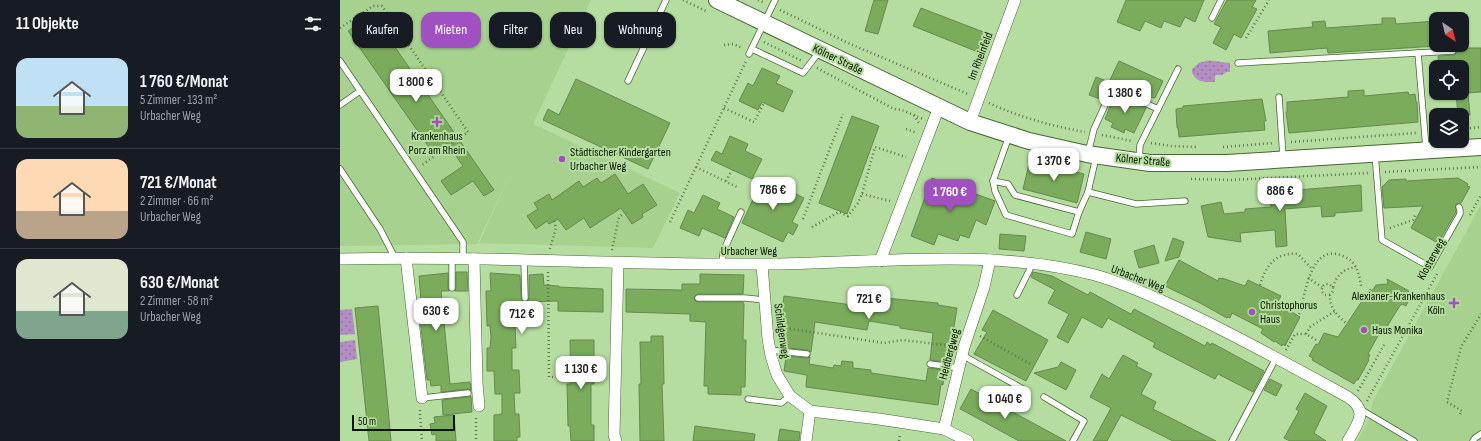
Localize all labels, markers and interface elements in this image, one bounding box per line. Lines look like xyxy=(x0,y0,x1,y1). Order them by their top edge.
chip: Kaufen xyxy=(352,12,413,48)
chip: Mieten xyxy=(421,12,481,48)
chip: Filter xyxy=(489,12,542,48)
chip: Neu xyxy=(550,12,596,48)
chip: Wohnung xyxy=(604,12,676,48)
north arrow xyxy=(1429,12,1469,52)
map controls xyxy=(1429,12,1469,148)
icon: filters xyxy=(302,13,324,35)
text: 11 Objekte xyxy=(16,14,79,34)
street label: Im Rheinfeld xyxy=(964,30,996,82)
street label: Kölner Straße xyxy=(810,41,866,78)
button: locate xyxy=(1429,60,1469,100)
pin: 1 800 € xyxy=(379,69,453,103)
text: 1 760 €/Monat xyxy=(140,72,228,92)
icon: home xyxy=(48,74,96,122)
text: 1 800 € xyxy=(399,74,433,90)
pin: 1 380 € xyxy=(1088,80,1162,114)
text: 1 380 € xyxy=(1108,85,1142,101)
text: 5 Zimmer · 133 m² xyxy=(140,92,217,108)
text: Urbacher Weg xyxy=(140,108,201,124)
button: layers xyxy=(1429,108,1469,148)
marker: Krankenhaus Porz am Rhein xyxy=(431,116,443,128)
place label: Krankenhaus Porz am Rhein xyxy=(409,129,465,158)
place label: Städtischer Kindergarten Urbacher Weg xyxy=(570,145,671,174)
pin: 1 370 € xyxy=(1017,148,1091,182)
street label: Kölner Straße xyxy=(1115,151,1171,170)
text: 1 370 € xyxy=(1037,153,1071,169)
marker: Städtischer Kindergarten Urbacher Weg xyxy=(557,154,567,164)
text: 721 €/Monat xyxy=(140,173,217,193)
icon: home xyxy=(48,175,96,223)
pin: 786 € xyxy=(745,177,801,211)
pin: 886 € xyxy=(1252,178,1308,212)
pin: 1 760 € xyxy=(913,179,987,213)
text: 786 € xyxy=(760,182,786,198)
text: 886 € xyxy=(1266,183,1294,199)
text: 1 760 € xyxy=(933,184,967,200)
text: 2 Zimmer · 66 m² xyxy=(140,193,213,209)
text: Urbacher Weg xyxy=(140,209,201,225)
street label: Klosterweg xyxy=(1414,236,1449,283)
street label: Urbacher Weg xyxy=(721,244,777,259)
street label: Urbacher Weg xyxy=(1109,261,1167,296)
text: 630 €/Monat xyxy=(140,273,219,293)
icon: home xyxy=(48,275,96,323)
pin: 721 € xyxy=(841,286,897,320)
place label: Alexianer-Krankenhaus Köln xyxy=(1351,289,1445,318)
text: 721 € xyxy=(856,291,882,307)
text: 2 Zimmer · 58 m² xyxy=(140,293,213,309)
marker: Alexianer-Krankenhaus Köln xyxy=(1448,297,1460,309)
pin: 630 € xyxy=(408,298,464,332)
place label: Christophorus Haus xyxy=(1260,298,1317,327)
pin: 712 € xyxy=(494,301,550,335)
text: 630 € xyxy=(423,303,449,319)
street label: Schildgenweg xyxy=(770,303,793,360)
text: 712 € xyxy=(509,306,535,322)
marker: Christophorus Haus xyxy=(1247,307,1257,317)
text: Urbacher Weg xyxy=(140,309,201,325)
place label: Haus Monika xyxy=(1372,323,1423,338)
marker: Haus Monika xyxy=(1359,325,1369,335)
street label: Heidbergweg xyxy=(935,327,964,381)
pin: 1 130 € xyxy=(544,356,618,390)
text: 1 130 € xyxy=(565,361,597,377)
pin: 1 040 € xyxy=(968,386,1042,420)
text: 1 040 € xyxy=(988,391,1022,407)
scale bar xyxy=(352,413,455,432)
text: 50 m xyxy=(358,415,376,428)

